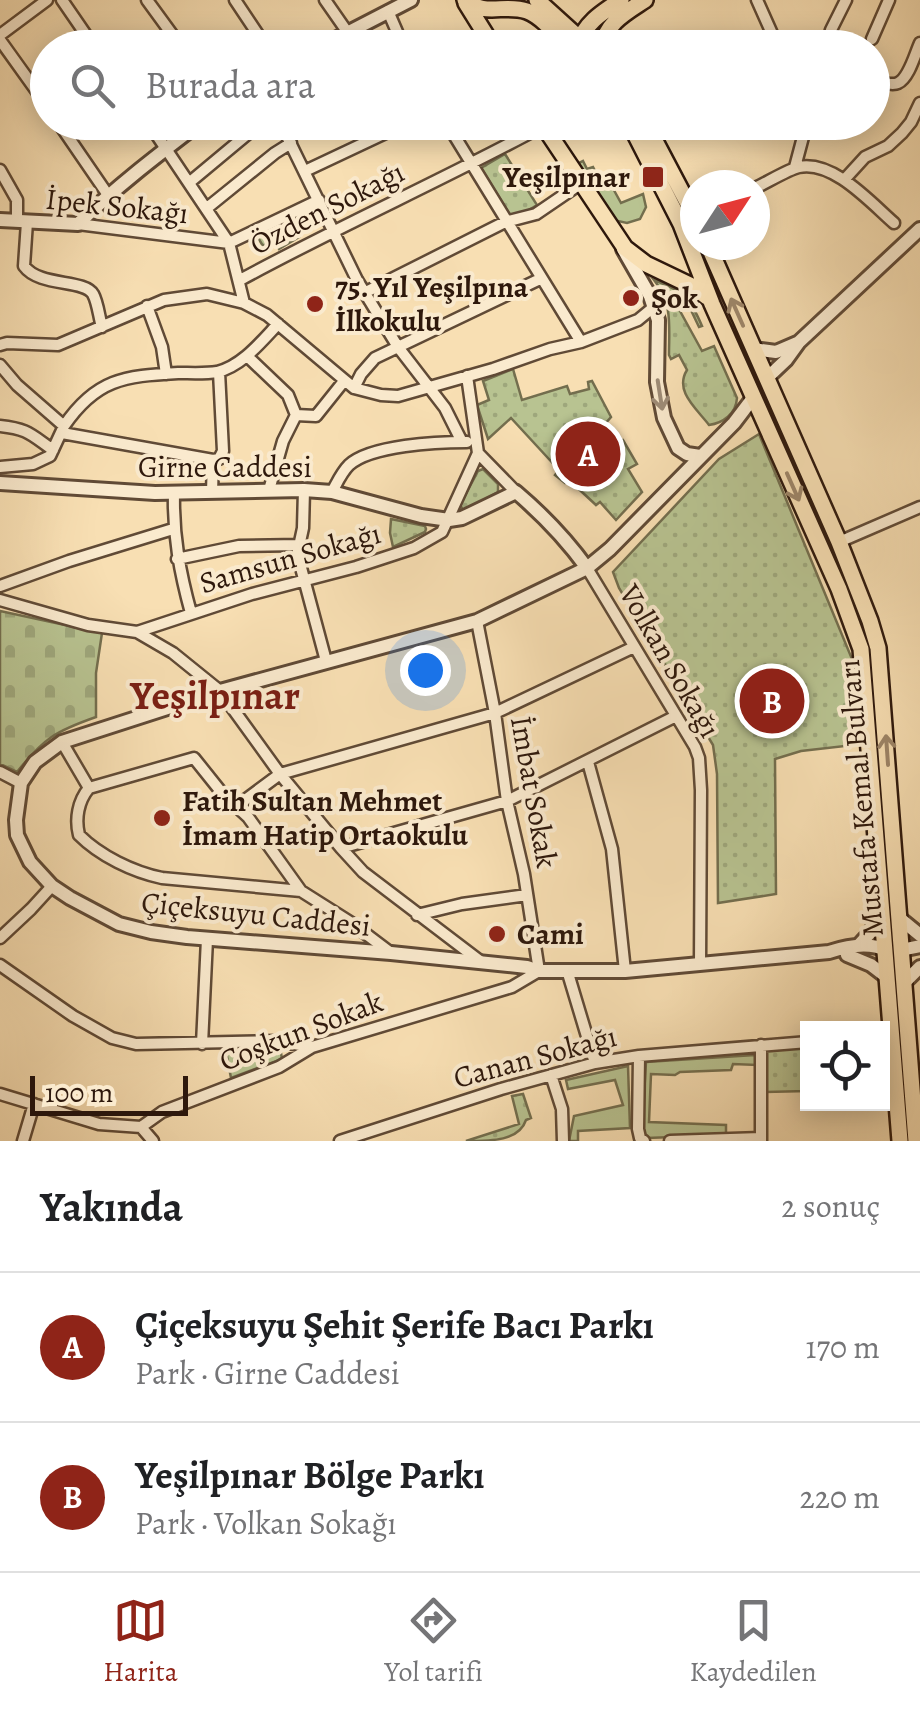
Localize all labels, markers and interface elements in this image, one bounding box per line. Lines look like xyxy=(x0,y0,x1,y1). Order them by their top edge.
search box xyxy=(30,30,890,140)
icon: search xyxy=(65,58,120,113)
text: Burada ara xyxy=(145,59,315,111)
street label: Özden Sokağı xyxy=(243,152,411,264)
place label: Yeşilpınar xyxy=(502,157,630,197)
marker: Yeşilpınar xyxy=(640,164,666,190)
north arrow xyxy=(680,170,770,260)
street label: İpek Sokağı xyxy=(44,179,190,233)
place label: 75. Yıl Yeşilpına İlkokulu xyxy=(335,267,529,341)
place label: Şok xyxy=(651,278,698,318)
marker: Şok xyxy=(620,287,642,309)
marker: 75. Yıl Yeşilpına İlkokulu xyxy=(304,293,326,315)
one-way arrow xyxy=(727,297,745,328)
one-way arrow xyxy=(651,378,670,410)
pin: A xyxy=(556,416,620,492)
street label: Girne Caddesi xyxy=(138,447,312,487)
one-way arrow xyxy=(784,471,803,501)
street label: Samsun Sokağı xyxy=(195,513,385,603)
street label: Volkan Sokağı xyxy=(609,576,730,745)
your location xyxy=(400,645,451,696)
street label: Mustafa Kemal Bulvarı xyxy=(829,658,893,938)
pin: B xyxy=(740,664,804,738)
district label: Yeşilpınar xyxy=(129,668,300,723)
street label: İmbat Sokak xyxy=(501,713,567,871)
one-way arrow xyxy=(877,734,896,766)
place label: Fatih Sultan Mehmet İmam Hatip Ortaokulu xyxy=(182,781,468,855)
marker: Fatih Sultan Mehmet İmam Hatip Ortaokulu xyxy=(151,807,173,829)
street label: Çiçeksuyu Caddesi xyxy=(140,882,372,946)
place label: Cami xyxy=(517,914,584,954)
marker: Cami xyxy=(486,923,508,945)
street label: Coşkun Sokak xyxy=(213,981,389,1081)
street label: Canan Sokağı xyxy=(449,1016,621,1098)
map controls xyxy=(800,1021,890,1111)
button: locate xyxy=(800,1021,890,1111)
scale bar xyxy=(30,1071,188,1116)
text: 100 m xyxy=(45,1074,113,1112)
text: Yakında xyxy=(40,1178,183,1235)
text: 2 sonuç xyxy=(781,1184,880,1228)
text: Çiçeksuyu Şehit Şerife Bacı Parkı xyxy=(135,1299,654,1351)
text: A xyxy=(62,1325,83,1369)
text: 170 m xyxy=(806,1325,880,1369)
text: Park · Girne Caddesi xyxy=(135,1351,400,1395)
text: Yeşilpınar Bölge Parkı xyxy=(135,1449,485,1501)
text: B xyxy=(62,1475,83,1519)
text: 220 m xyxy=(800,1475,880,1519)
text: Park · Volkan Sokağı xyxy=(135,1501,396,1545)
tab: Harita xyxy=(103,1593,178,1691)
tab: Yol tarifi xyxy=(385,1593,483,1691)
tab: Kaydedilen xyxy=(690,1593,817,1691)

